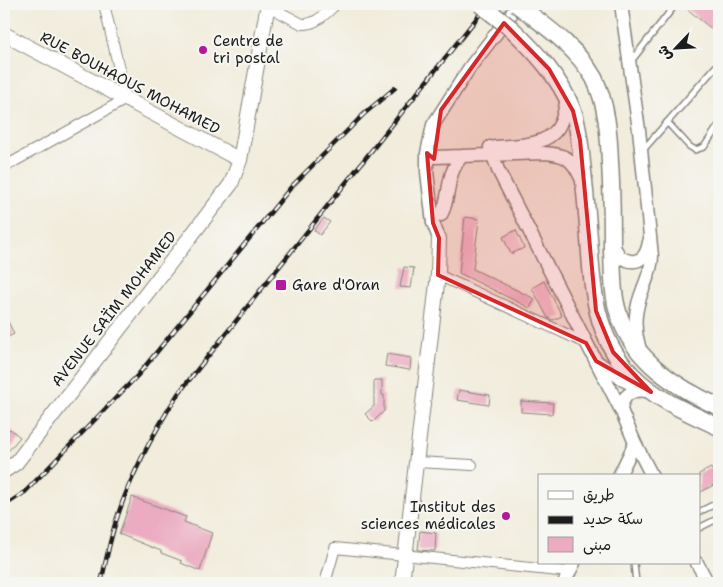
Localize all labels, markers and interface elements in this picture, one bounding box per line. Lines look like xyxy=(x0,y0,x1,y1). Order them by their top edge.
north arrow xyxy=(650,22,700,72)
street label: RUE BOUHAOUS MOHAMED xyxy=(37,27,224,139)
place label: Centre de tri postal xyxy=(213,31,283,68)
text: ش xyxy=(653,43,676,64)
marker: Centre de tri postal xyxy=(197,44,209,56)
street label: AVENUE SAÏM MOHAMED xyxy=(47,227,181,391)
place label: Gare d'Oran xyxy=(292,275,380,295)
marker: Gare d'Oran xyxy=(274,278,288,292)
legend xyxy=(538,474,700,564)
text: طريق xyxy=(583,485,615,505)
place label: Institut des sciences médicales xyxy=(361,497,496,534)
text: سكة حديد xyxy=(583,509,643,529)
marker: Institut des sciences médicales xyxy=(500,510,512,522)
text: مبنى xyxy=(583,535,611,555)

